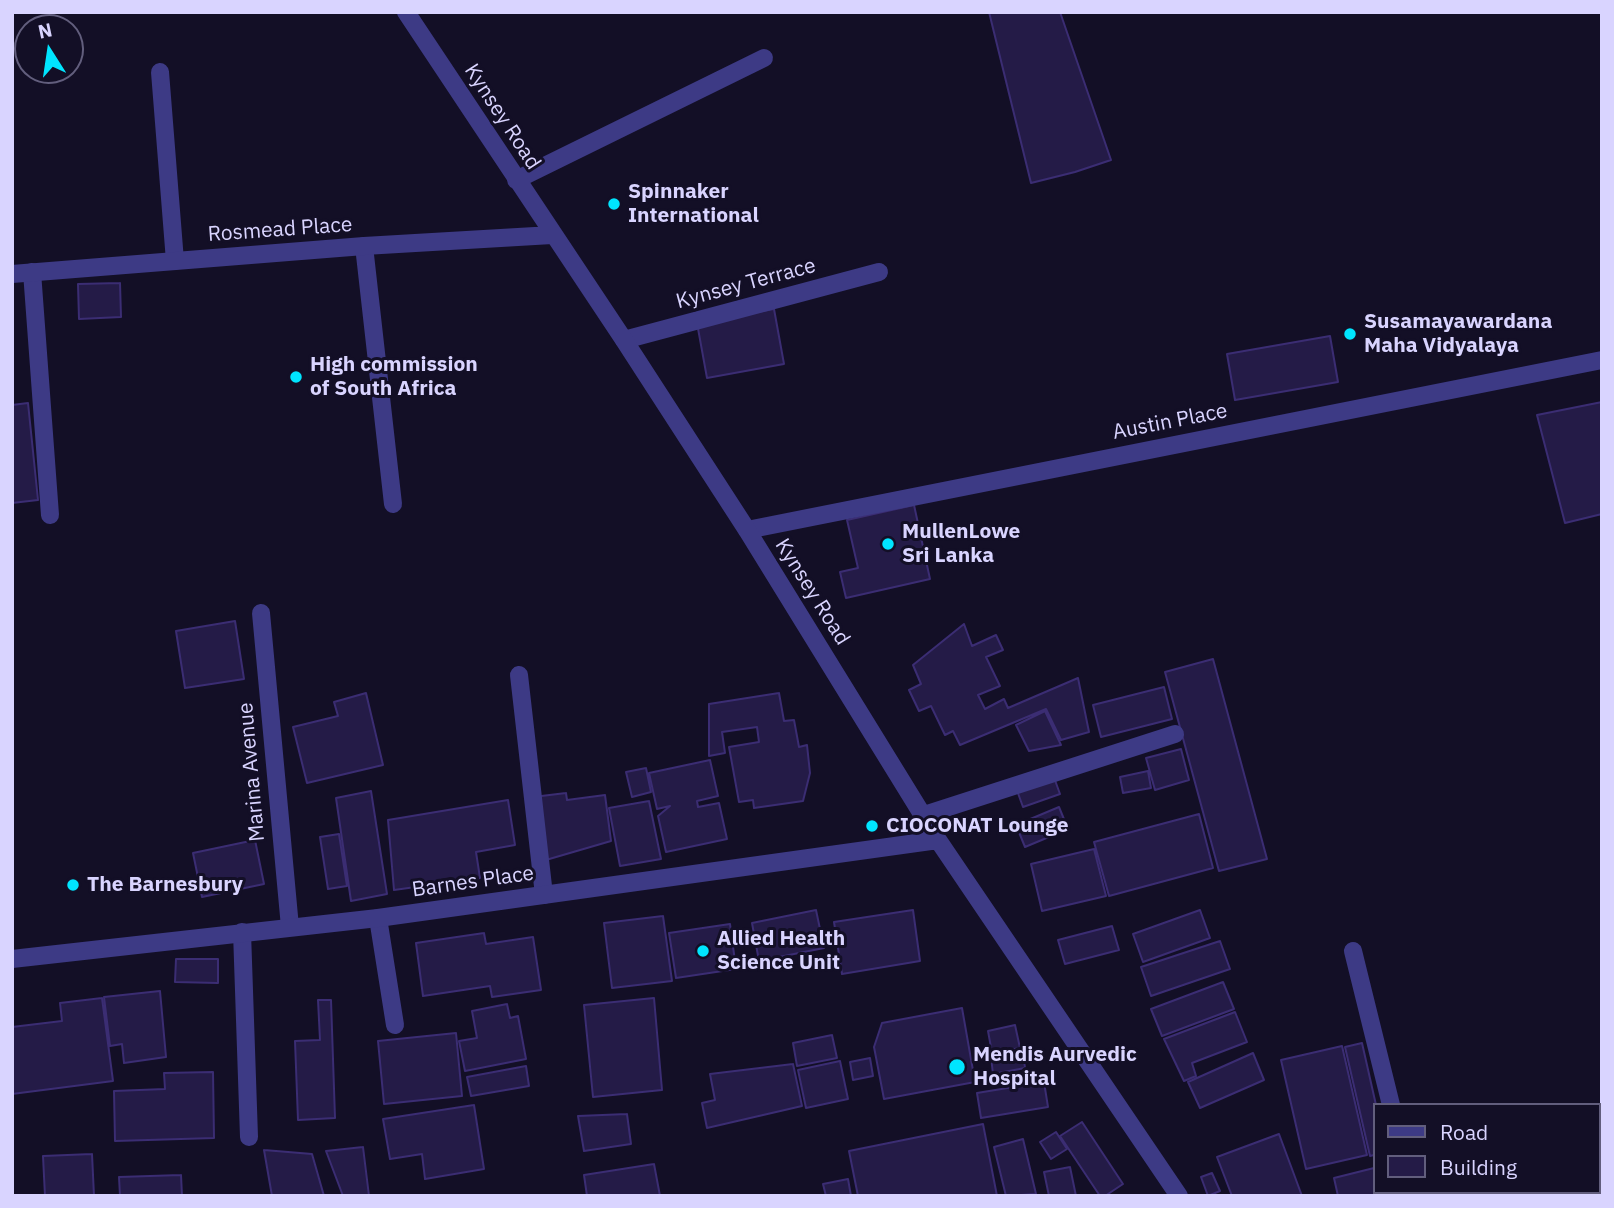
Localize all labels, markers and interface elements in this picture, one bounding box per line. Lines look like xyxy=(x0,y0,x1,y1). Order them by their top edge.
north arrow xyxy=(14,14,84,84)
text: N xyxy=(36,17,54,44)
street label: Kynsey Road xyxy=(459,59,545,175)
place label: Spinnaker International xyxy=(628,179,759,229)
marker: Spinnaker International xyxy=(606,196,622,212)
street label: Rosmead Place xyxy=(207,212,353,248)
street label: Kynsey Terrace xyxy=(674,253,818,315)
place label: Susamayawardana Maha Vidyalaya xyxy=(1364,309,1552,359)
marker: Susamayawardana Maha Vidyalaya xyxy=(1342,326,1358,342)
place label: High commission of South Africa xyxy=(310,352,478,402)
marker: High commission of South Africa xyxy=(288,369,304,385)
street label: Austin Place xyxy=(1110,399,1230,445)
place label: MullenLowe Sri Lanka xyxy=(902,519,1020,569)
street label: Kynsey Road xyxy=(769,534,855,650)
marker: MullenLowe Sri Lanka xyxy=(880,536,896,552)
street label: Marina Avenue xyxy=(233,701,271,843)
place label: CIOCONAT Lounge xyxy=(886,813,1069,839)
marker: CIOCONAT Lounge xyxy=(864,818,880,834)
street label: Barnes Place xyxy=(410,861,536,903)
place label: The Barnesbury xyxy=(87,872,243,898)
marker: The Barnesbury xyxy=(65,877,81,893)
place label: Allied Health Science Unit xyxy=(717,926,845,976)
marker: Allied Health Science Unit xyxy=(695,943,711,959)
place label: Mendis Aurvedic Hospital xyxy=(973,1042,1137,1092)
marker: Mendis Aurvedic Hospital xyxy=(947,1057,967,1077)
legend xyxy=(1372,1103,1600,1194)
text: Road xyxy=(1440,1118,1488,1146)
text: Building xyxy=(1440,1153,1517,1181)

